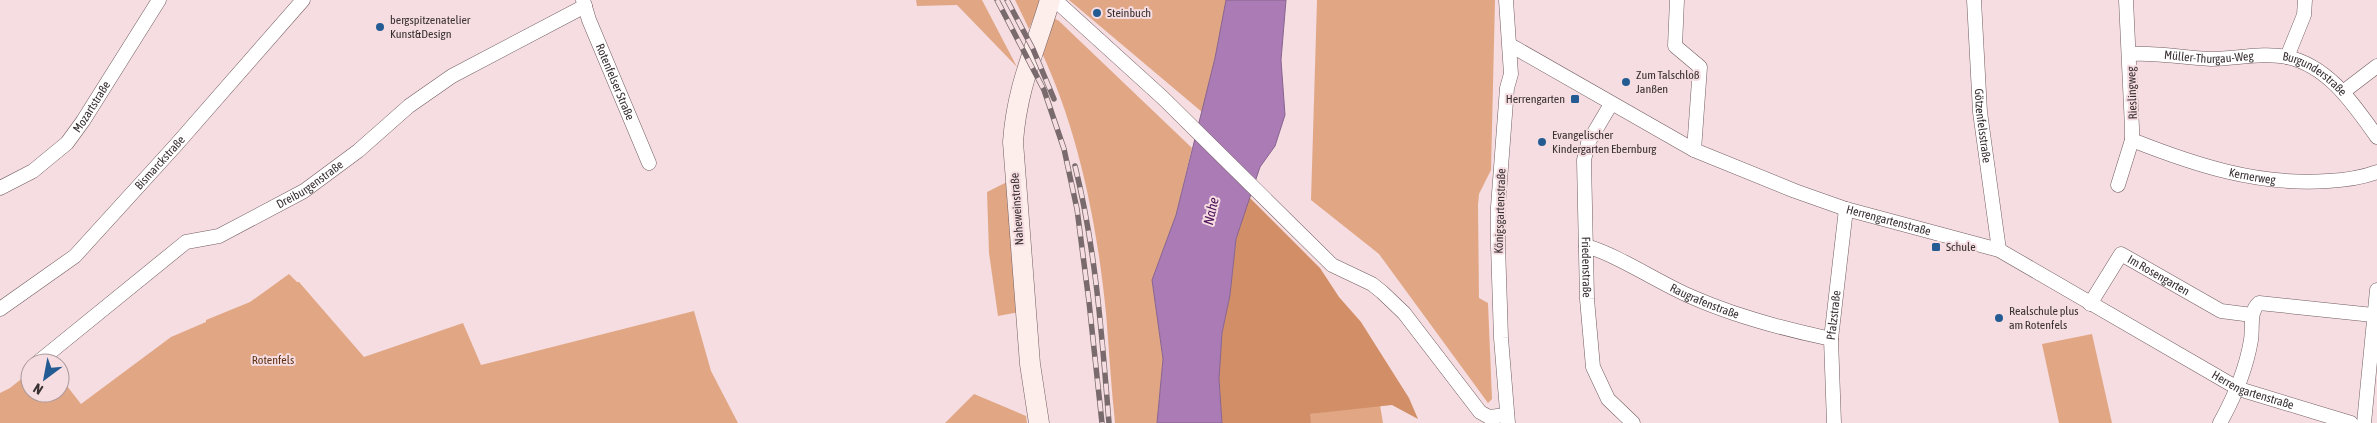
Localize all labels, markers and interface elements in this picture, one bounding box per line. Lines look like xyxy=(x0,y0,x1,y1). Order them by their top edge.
place label: Steinbuch xyxy=(1107,6,1151,20)
marker: Steinbuch xyxy=(1091,7,1103,19)
place label: bergspitzenatelier Kunst&Design xyxy=(390,13,471,41)
marker: bergspitzenatelier Kunst&Design xyxy=(374,21,386,33)
street label: Rotenfelser Straße xyxy=(593,42,637,122)
street label: Müller-Thurgau-Weg xyxy=(2163,48,2255,66)
street label: Burgunderstraße xyxy=(2281,49,2350,99)
street label: Rieslingweg xyxy=(2124,65,2140,120)
place label: Zum Talschloß Janßen xyxy=(1636,68,1700,96)
marker: Zum Talschloß Janßen xyxy=(1620,76,1632,88)
street label: Mozartstraße xyxy=(70,79,113,135)
street label: Götzenfelsstraße xyxy=(1972,88,1994,164)
place label: Herrengarten xyxy=(1506,92,1565,106)
marker: Herrengarten xyxy=(1569,93,1581,105)
place label: Evangelischer Kindergarten Ebernburg xyxy=(1552,128,1657,156)
street label: Bismarckstraße xyxy=(132,133,188,193)
marker: Evangelischer Kindergarten Ebernburg xyxy=(1536,136,1548,148)
street label: Dreiburgenstraße xyxy=(274,157,346,211)
street label: Kernerweg xyxy=(2228,165,2277,187)
street label: Königsgartenstraße xyxy=(1492,168,1508,254)
street label: Naheweinstraße xyxy=(1007,172,1027,246)
water label: Nahe xyxy=(1200,196,1222,226)
street label: Herrengartenstraße xyxy=(1845,202,1932,238)
street label: Friedenstraße xyxy=(1579,237,1594,298)
place label: Schule xyxy=(1946,240,1976,254)
marker: Schule xyxy=(1930,241,1942,253)
street label: Im Rosengarten xyxy=(2125,252,2192,299)
street label: Raugrafenstraße xyxy=(1668,281,1741,322)
street label: Pfalzstraße xyxy=(1824,290,1844,341)
place label: Realschule plus am Rotenfels xyxy=(2009,304,2079,332)
marker: Realschule plus am Rotenfels xyxy=(1993,312,2005,324)
north arrow xyxy=(20,353,70,403)
park label: Rotenfels xyxy=(252,353,294,367)
street label: Herrengartenstraße xyxy=(2209,368,2295,412)
text: N xyxy=(30,380,46,398)

